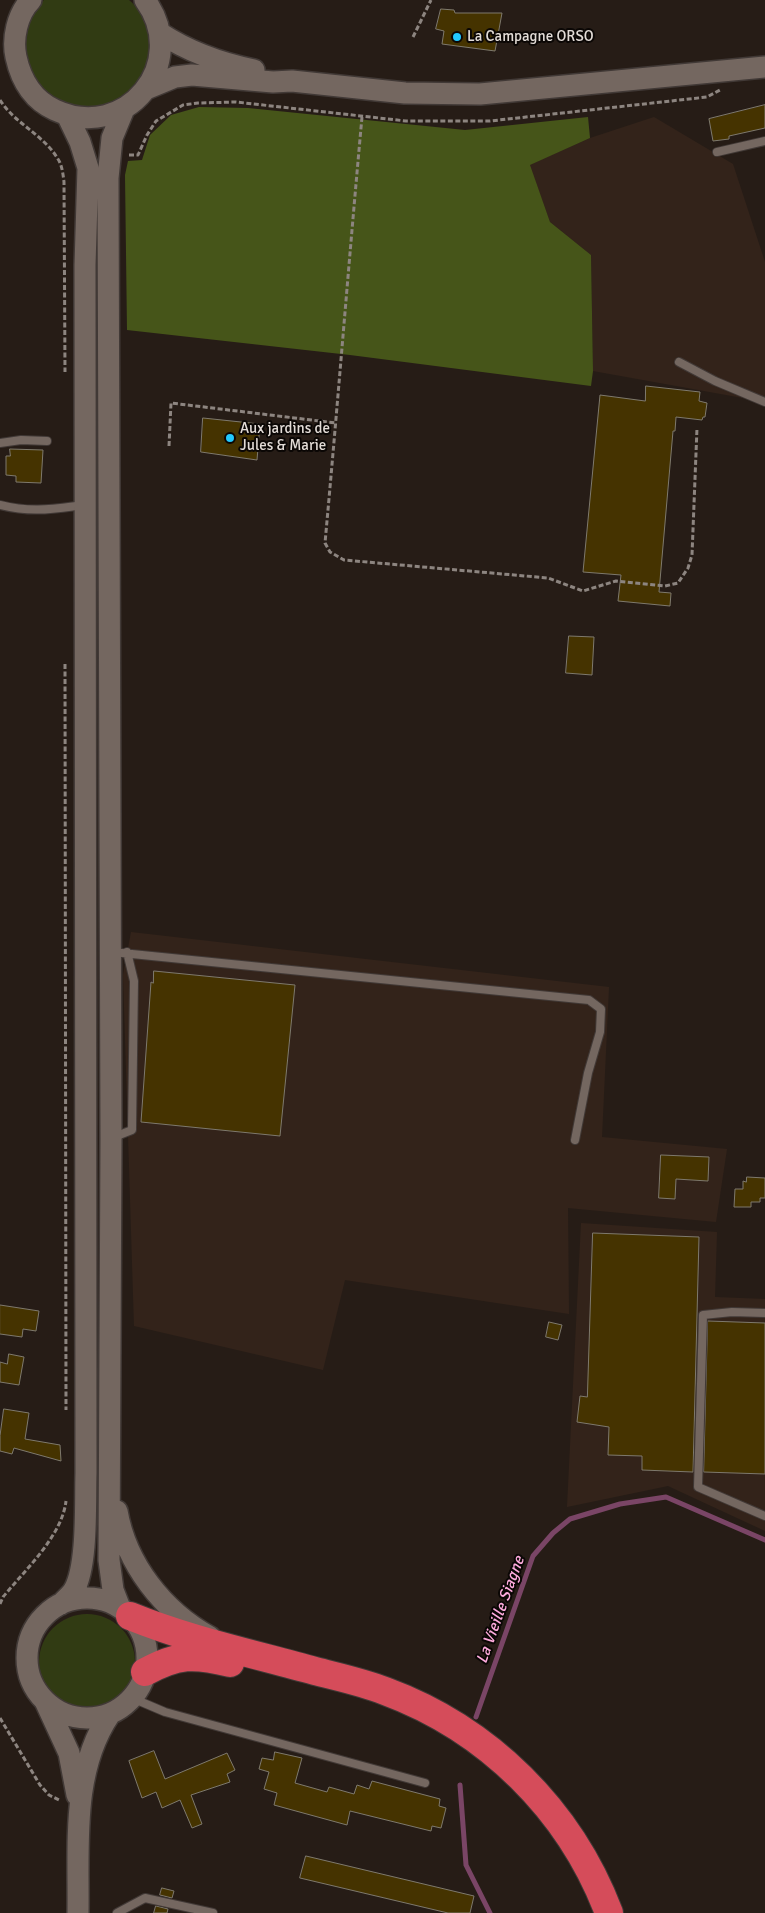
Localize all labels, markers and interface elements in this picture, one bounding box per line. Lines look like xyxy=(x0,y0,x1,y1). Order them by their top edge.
place label: La Campagne ORSO xyxy=(467,28,594,46)
marker: La Campagne ORSO xyxy=(451,31,463,43)
place label: Aux jardins de Jules & Marie xyxy=(240,420,330,455)
marker: Aux jardins de Jules & Marie xyxy=(224,432,236,444)
water label: La Vieille Siagne xyxy=(473,1554,529,1666)

